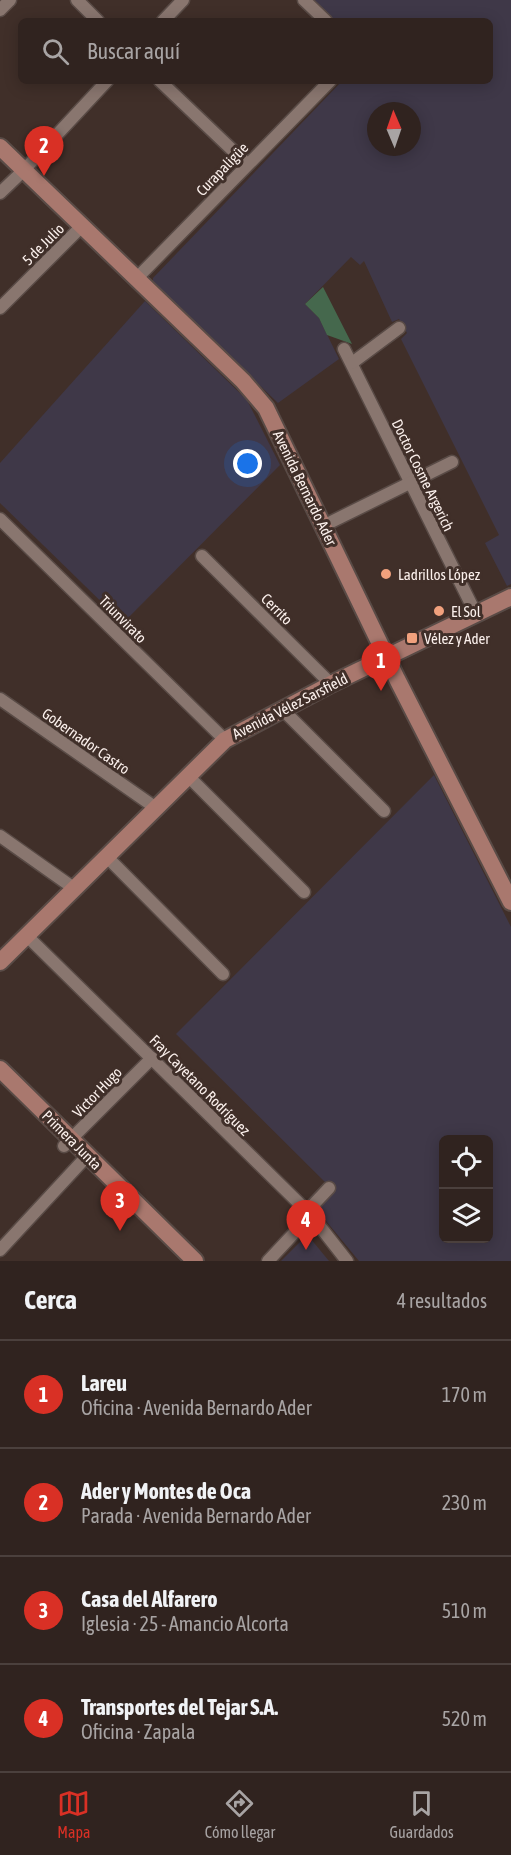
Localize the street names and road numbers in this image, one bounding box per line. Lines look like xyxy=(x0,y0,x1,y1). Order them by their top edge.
street label: Curapaligüe xyxy=(193,139,252,199)
street label: 5 de Julio xyxy=(19,220,67,268)
street label: Doctor Cosme Argerich xyxy=(389,416,457,534)
street label: Avenida Bernardo Ader xyxy=(270,428,341,549)
street label: Cerrito xyxy=(258,590,296,628)
street label: Triunvirato xyxy=(96,592,150,646)
street label: Avenida Vélez Sarsfield xyxy=(229,670,351,742)
street label: Gobernador Castro xyxy=(39,704,133,778)
street label: Fray Cayetano Rodríguez xyxy=(146,1031,254,1139)
street label: Victor Hugo xyxy=(69,1063,125,1121)
street label: Primera Junta xyxy=(39,1107,105,1173)

